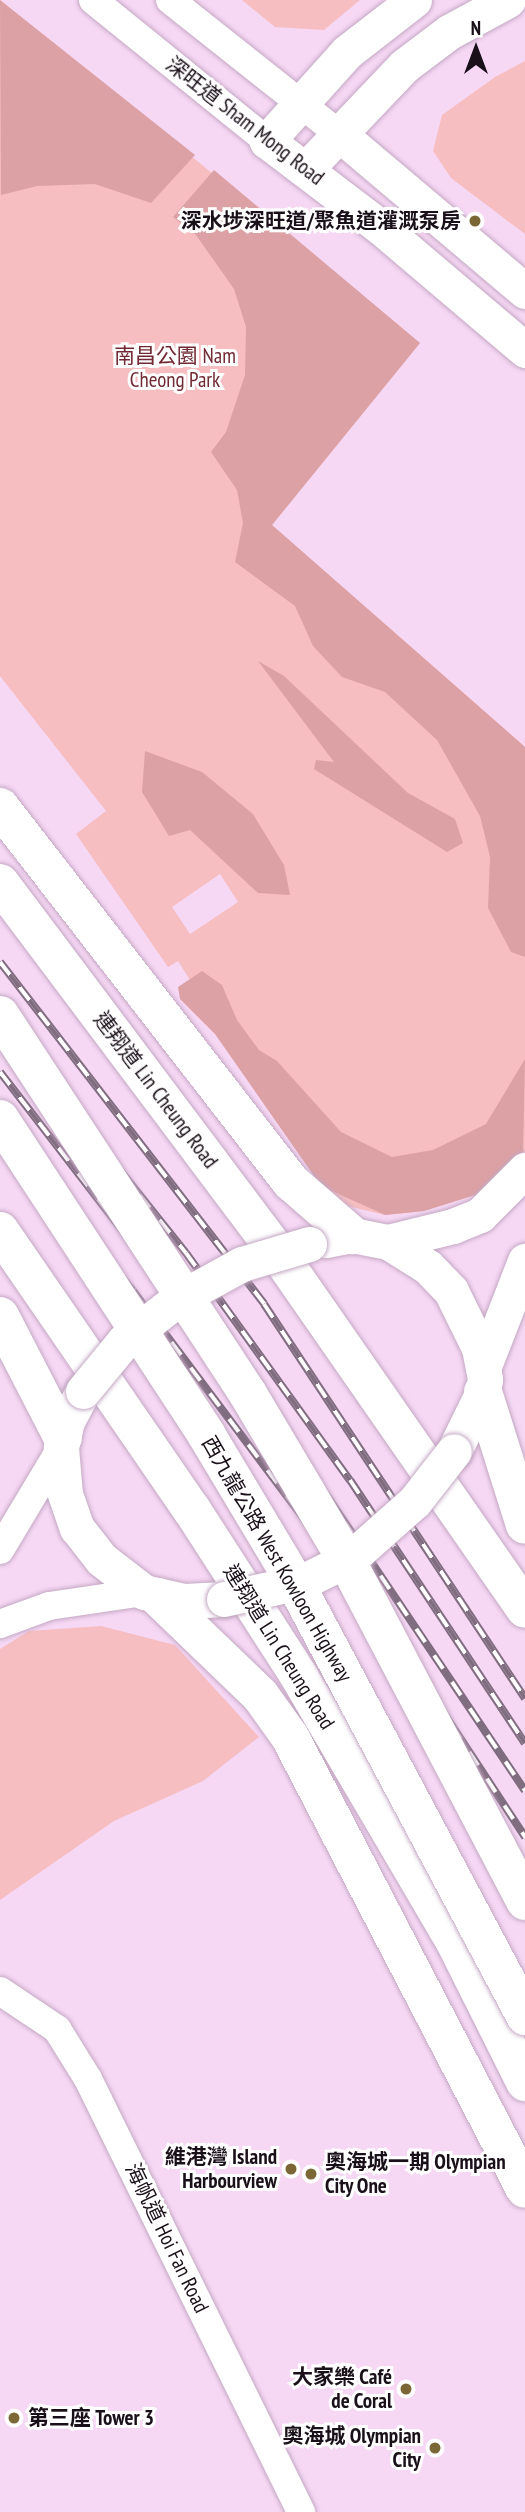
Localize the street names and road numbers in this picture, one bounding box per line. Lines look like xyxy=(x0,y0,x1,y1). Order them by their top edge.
street label: 深旺道 Sham Mong Road xyxy=(161,52,329,190)
street label: 連翔道 Lin Cheung Road xyxy=(89,1007,223,1173)
street label: 西九龍公路 West Kowloon Highway xyxy=(196,1432,358,1686)
street label: 連翔道 Lin Cheung Road xyxy=(218,1560,340,1734)
street label: 海帆道 Hoi Fan Road xyxy=(120,2159,214,2317)

